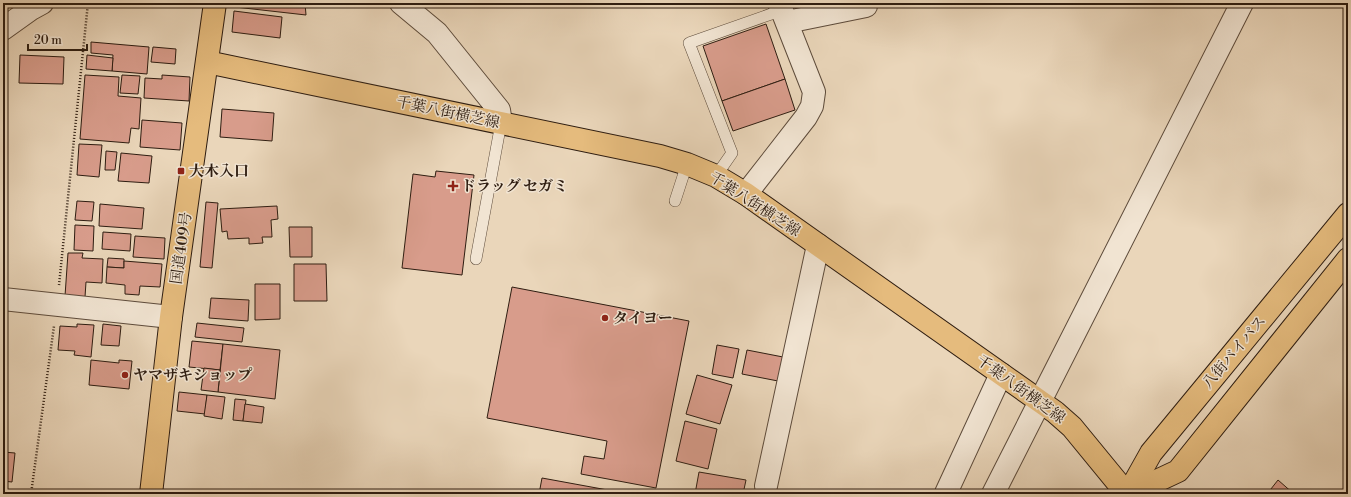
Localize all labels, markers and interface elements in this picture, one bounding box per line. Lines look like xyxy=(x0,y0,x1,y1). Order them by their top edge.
scale bar xyxy=(28,26,87,52)
text: 20 m xyxy=(34,33,62,48)
street label: 千葉八街横芝線 xyxy=(395,92,501,133)
place label: 大木入口 xyxy=(189,162,249,181)
marker: 大木入口 xyxy=(176,166,186,176)
street label: 千葉八街横芝線 xyxy=(706,168,804,241)
place label: ドラッグ セガミ xyxy=(461,177,568,196)
marker: ドラッグ セガミ xyxy=(448,181,458,191)
street label: 国道409号 xyxy=(167,211,196,286)
place label: タイヨー xyxy=(613,309,673,328)
street label: 八街バイパス xyxy=(1198,312,1270,393)
marker: タイヨー xyxy=(600,313,610,323)
street label: 千葉八街横芝線 xyxy=(973,351,1069,428)
place label: ヤマザキショップ xyxy=(133,366,253,385)
marker: ヤマザキショップ xyxy=(120,370,130,380)

